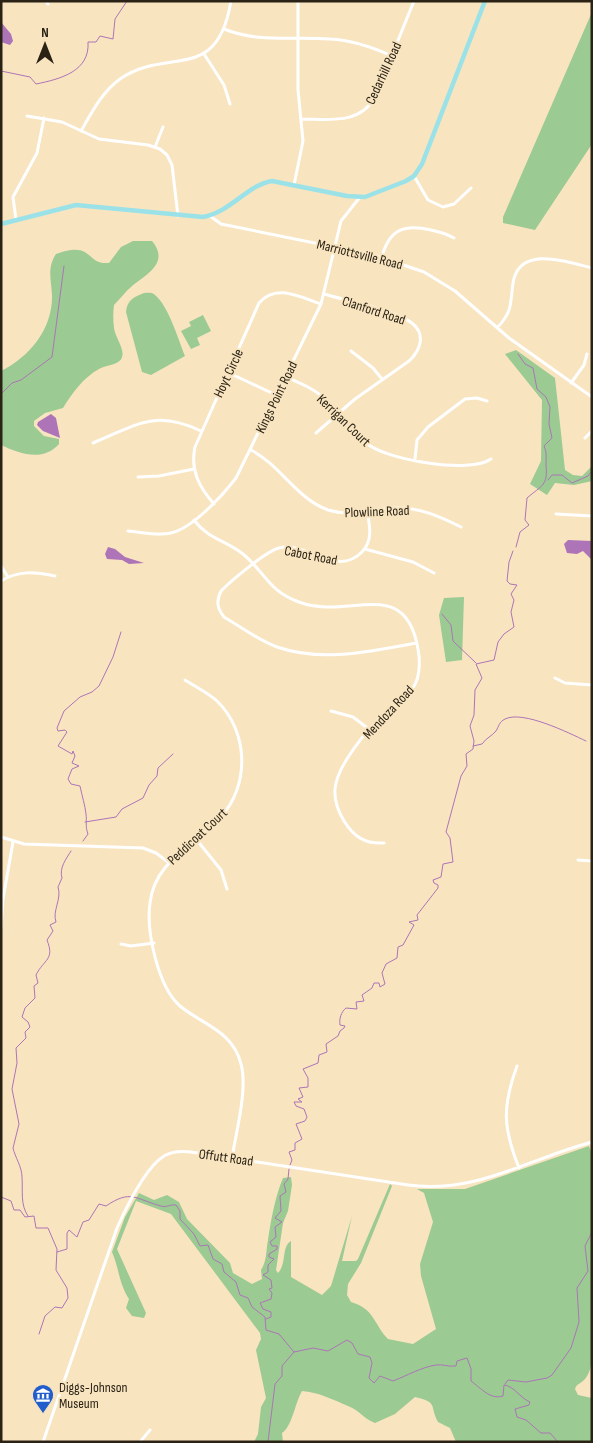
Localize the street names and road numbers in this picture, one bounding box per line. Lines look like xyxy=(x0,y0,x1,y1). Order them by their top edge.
street label: Cedarhill Road xyxy=(362,39,405,107)
street label: Marriottsville Road xyxy=(315,236,405,273)
street label: Clanford Road xyxy=(340,292,408,329)
street label: Hoyt Circle xyxy=(210,346,247,400)
street label: Kings Point Road xyxy=(252,358,301,436)
street label: Kerrigan Court xyxy=(313,391,374,450)
street label: Plowline Road xyxy=(344,502,410,521)
street label: Cabot Road xyxy=(283,542,339,569)
street label: Mendoza Road xyxy=(359,682,418,743)
street label: Peddicoat Court xyxy=(164,804,231,868)
street label: Offutt Road xyxy=(198,1145,254,1170)

